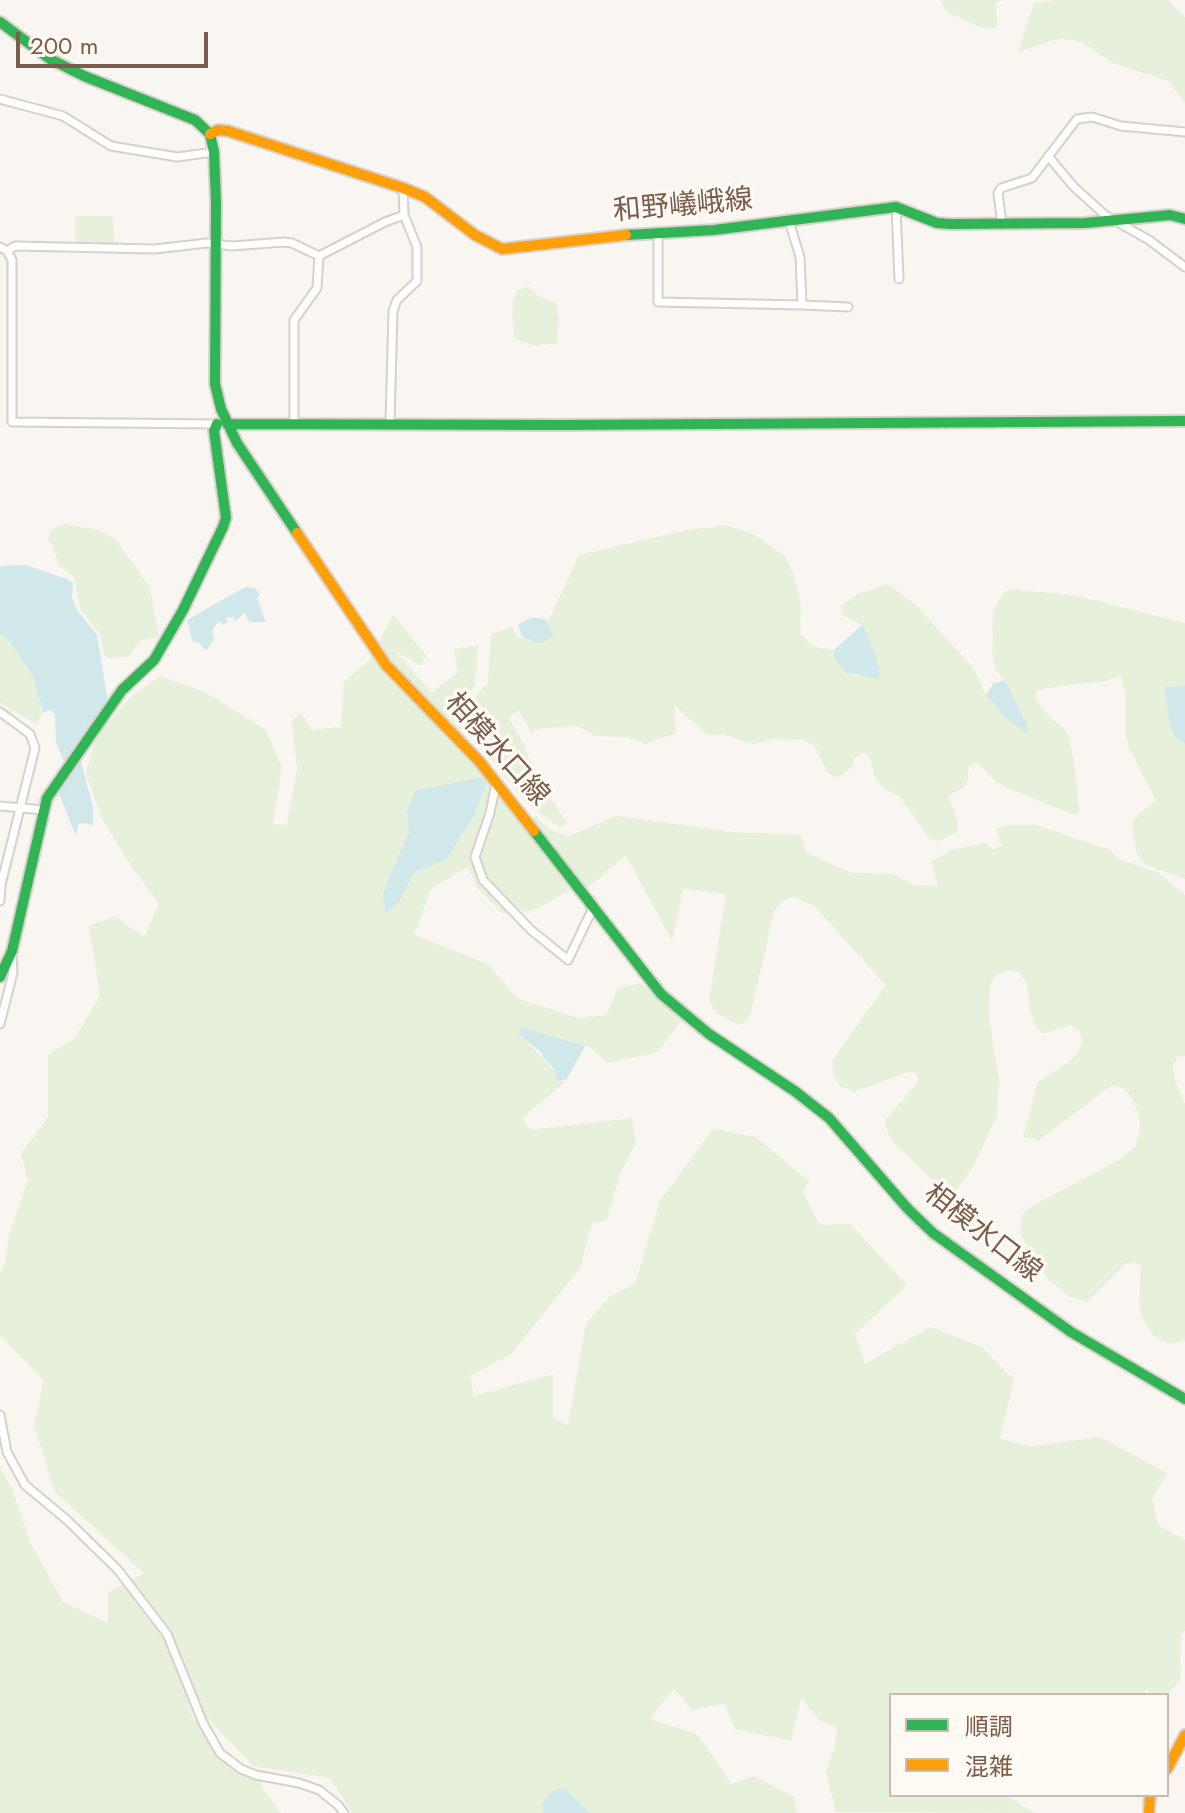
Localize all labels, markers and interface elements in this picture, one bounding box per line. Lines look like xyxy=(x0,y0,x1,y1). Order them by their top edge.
scale bar xyxy=(20,16,212,66)
text: 200 m xyxy=(30,28,98,63)
street label: 和野嶬峨線 xyxy=(612,184,754,230)
street label: 相模水口線 xyxy=(437,687,555,813)
street label: 相模水口線 xyxy=(916,1178,1048,1290)
legend xyxy=(889,1693,1169,1797)
text: 順調 xyxy=(965,1709,1013,1744)
text: 混雑 xyxy=(965,1749,1013,1784)

